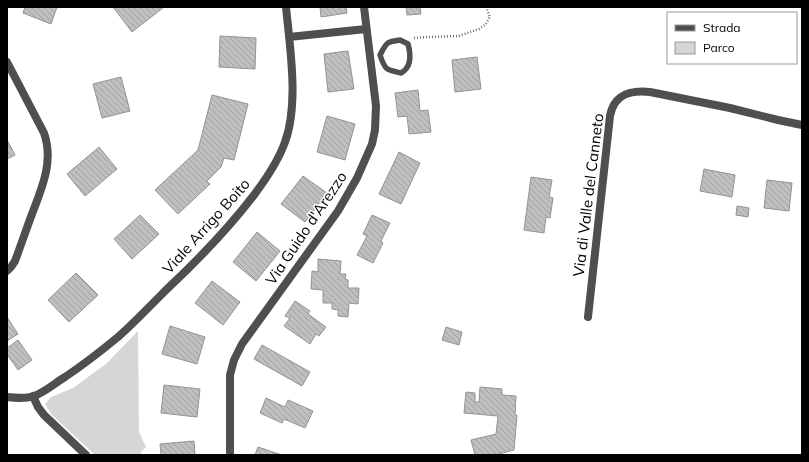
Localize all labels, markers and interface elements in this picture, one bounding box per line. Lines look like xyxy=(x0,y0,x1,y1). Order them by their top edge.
legend xyxy=(667,12,797,64)
text: Strada xyxy=(703,20,741,35)
text: Parco xyxy=(703,40,735,55)
street label: Via di Valle del Canneto xyxy=(569,112,607,278)
street label: Via Guido d'Arezzo xyxy=(261,168,351,288)
street label: Viale Arrigo Boito xyxy=(158,174,254,278)

